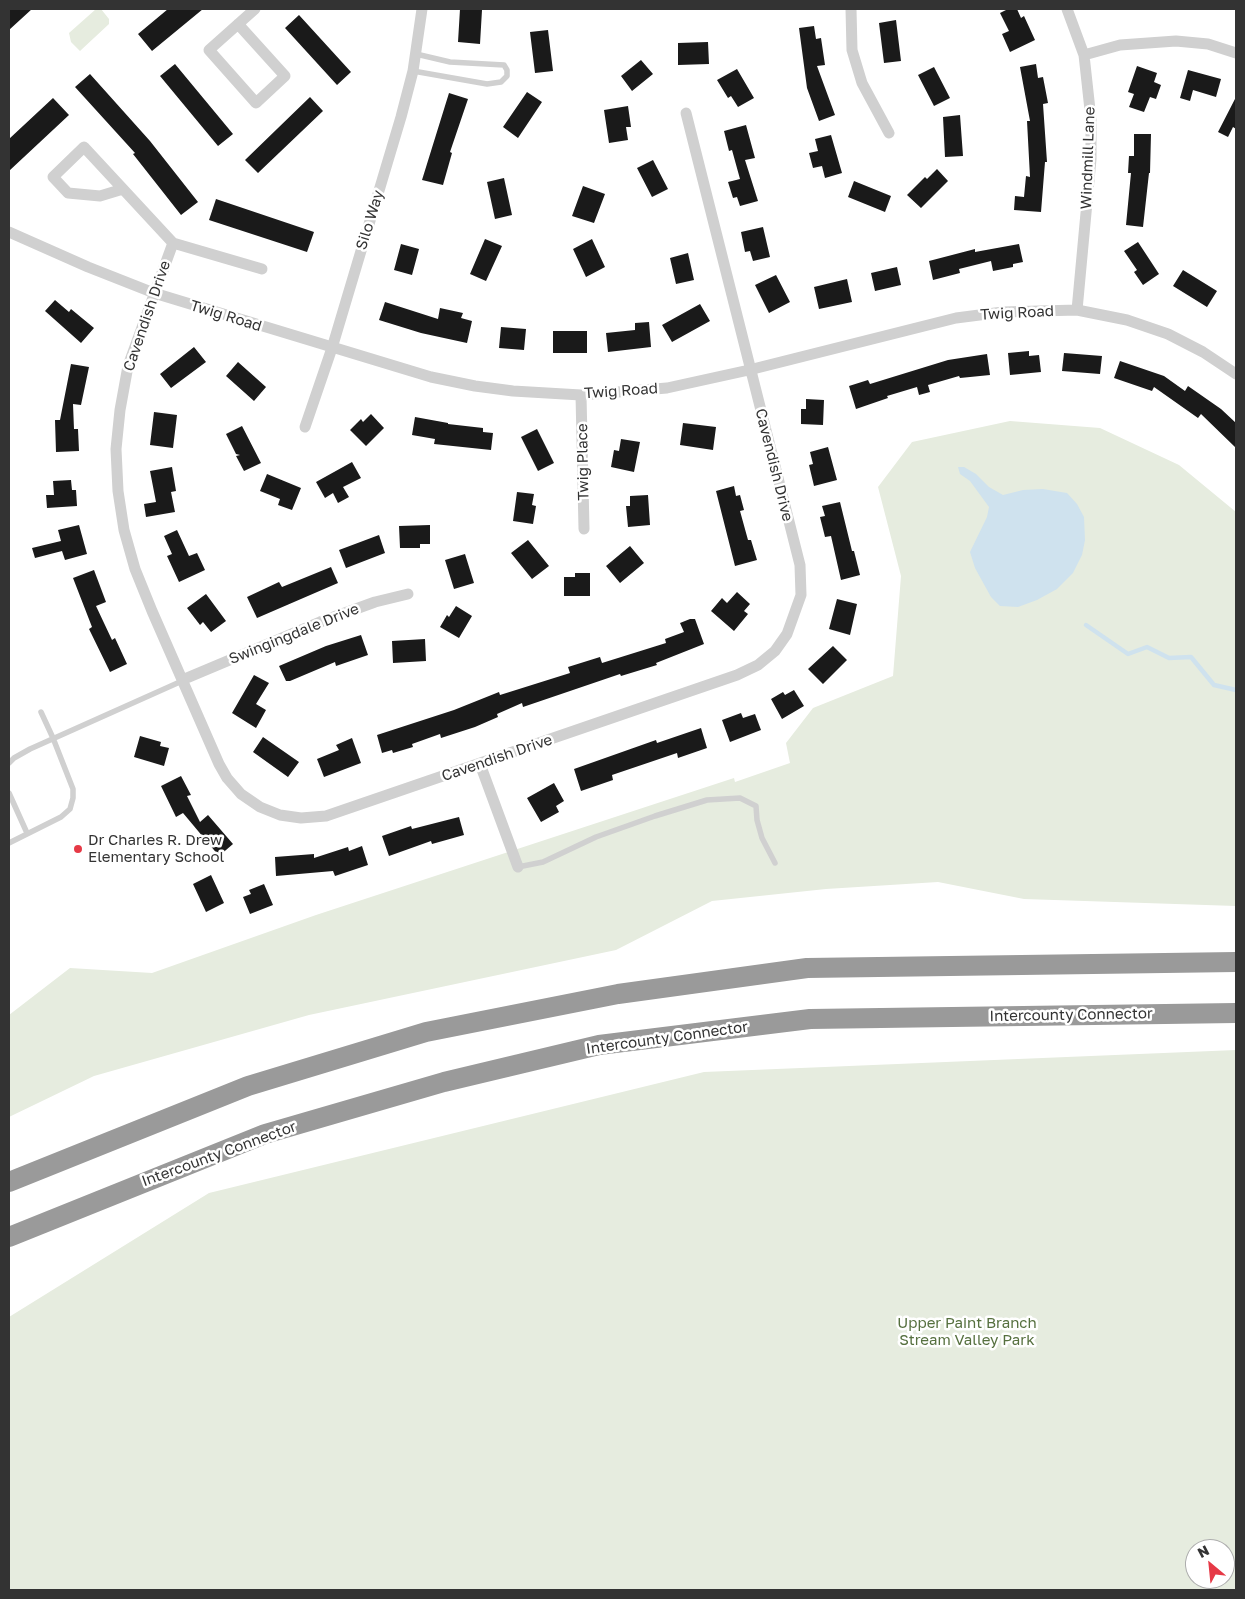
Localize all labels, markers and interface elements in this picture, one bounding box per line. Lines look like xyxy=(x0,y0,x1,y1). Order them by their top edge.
street label: Windmill Lane xyxy=(1077,106,1099,210)
street label: Silo Way xyxy=(352,188,388,252)
street label: Cavendish Drive xyxy=(120,258,174,374)
street label: Twig Road xyxy=(188,297,264,335)
street label: Twig Road xyxy=(980,302,1054,324)
street label: Twig Road xyxy=(584,379,658,403)
street label: Cavendish Drive xyxy=(751,407,797,523)
street label: Twig Place xyxy=(573,423,593,501)
street label: Swingingdale Drive xyxy=(226,600,362,668)
street label: Cavendish Drive xyxy=(439,731,555,785)
place label: Dr Charles R. Drew Elementary School xyxy=(88,831,224,866)
marker: Dr Charles R. Drew Elementary School xyxy=(72,843,84,855)
street label: Intercounty Connector xyxy=(989,1005,1153,1025)
street label: Intercounty Connector xyxy=(585,1018,749,1058)
street label: Intercounty Connector xyxy=(139,1118,299,1190)
park label: Upper Paint Branch Stream Valley Park xyxy=(897,1314,1037,1349)
north arrow xyxy=(1185,1539,1235,1589)
text: N xyxy=(1194,1541,1212,1561)

